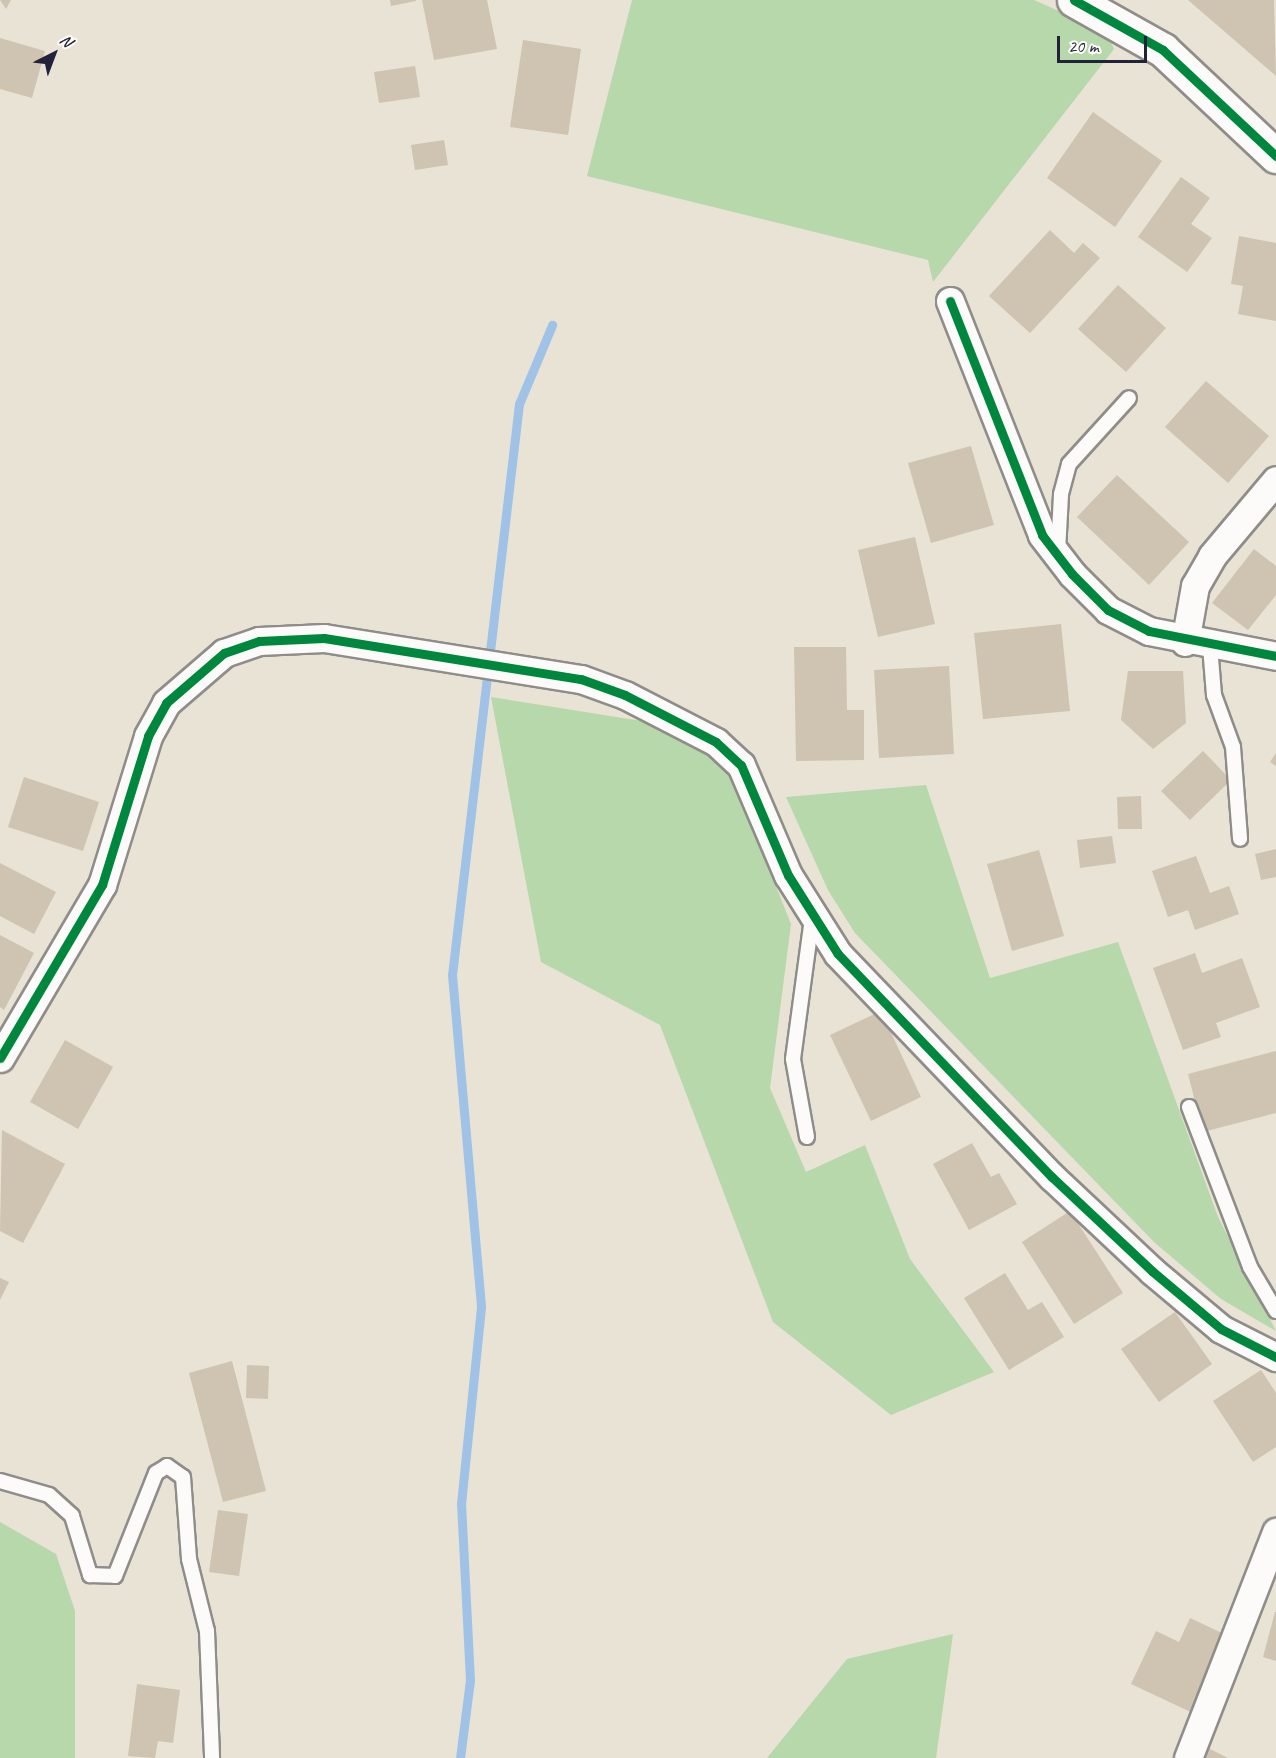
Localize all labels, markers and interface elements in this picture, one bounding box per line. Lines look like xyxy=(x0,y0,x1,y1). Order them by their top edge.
north arrow xyxy=(24,24,84,84)
scale bar xyxy=(1060,24,1150,62)
text: N xyxy=(56,30,76,51)
text: 20 m xyxy=(1068,35,1099,57)

